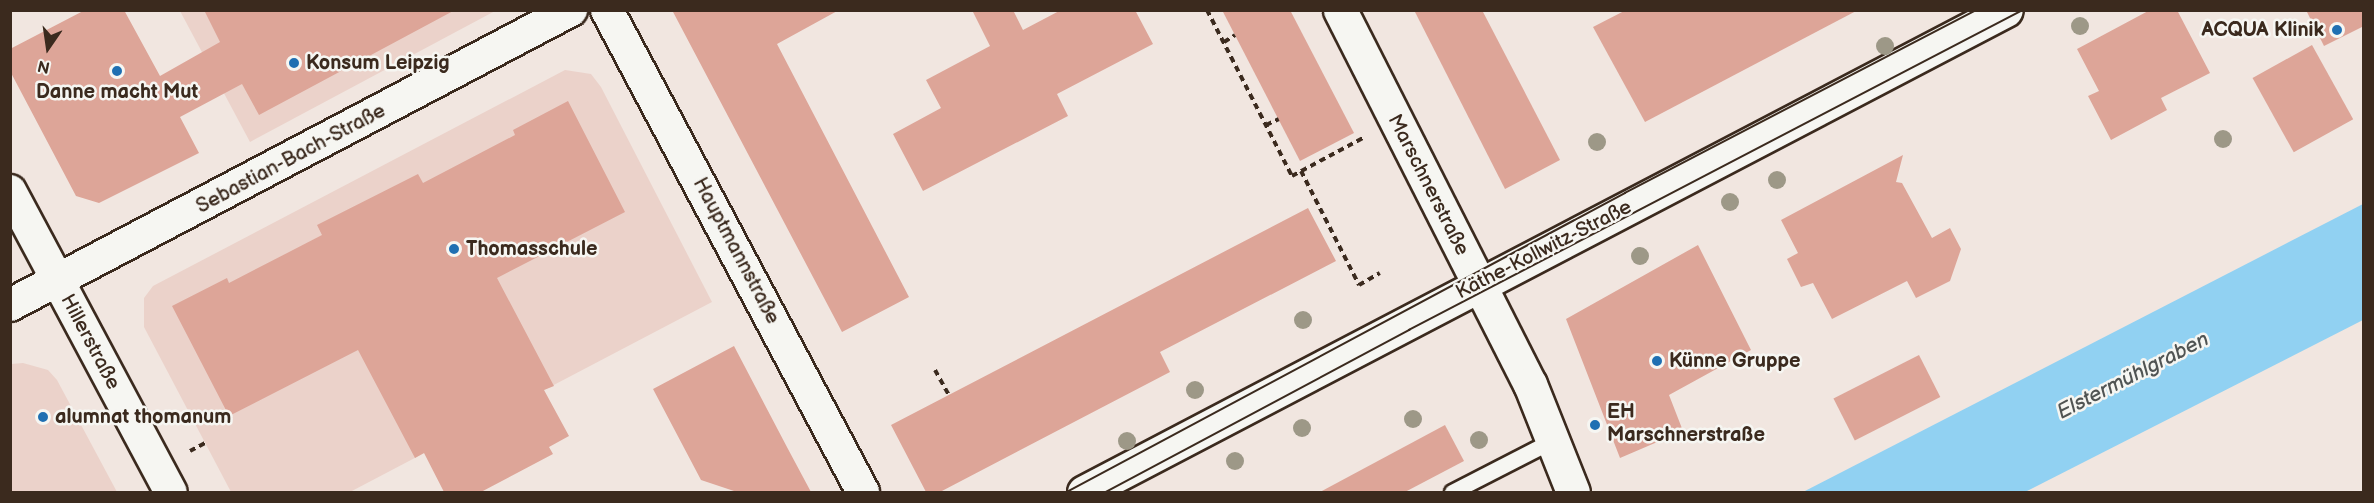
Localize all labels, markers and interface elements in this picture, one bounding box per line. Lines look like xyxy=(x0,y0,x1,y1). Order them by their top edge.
north arrow xyxy=(18,18,78,78)
place label: ACQUA Klinik xyxy=(2201,18,2324,42)
marker: ACQUA Klinik xyxy=(2328,21,2346,39)
place label: Konsum Leipzig xyxy=(306,51,450,75)
text: N xyxy=(36,55,52,77)
marker: Konsum Leipzig xyxy=(287,56,301,70)
marker: Danne macht Mut xyxy=(110,64,124,78)
place label: Danne macht Mut xyxy=(36,80,198,104)
street label: Sebastian-Bach-Straße xyxy=(192,99,390,219)
street label: Marschnerstraße xyxy=(1382,111,1474,259)
street label: Hauptmannstraße xyxy=(687,174,785,328)
street label: Käthe-Kollwitz-Straße xyxy=(1452,195,1636,305)
place label: Thomasschule xyxy=(466,237,597,261)
marker: Thomasschule xyxy=(447,242,461,256)
street label: Hillerstraße xyxy=(55,290,125,394)
water label: Elstermühlgraben xyxy=(2053,327,2213,425)
place label: Künne Gruppe xyxy=(1669,349,1800,373)
marker: Künne Gruppe xyxy=(1650,354,1664,368)
place label: EH Marschnerstraße xyxy=(1607,401,1765,448)
place label: alumnat thomanum xyxy=(55,405,231,429)
marker: alumnat thomanum xyxy=(36,410,50,424)
marker: EH Marschnerstraße xyxy=(1588,418,1602,432)

